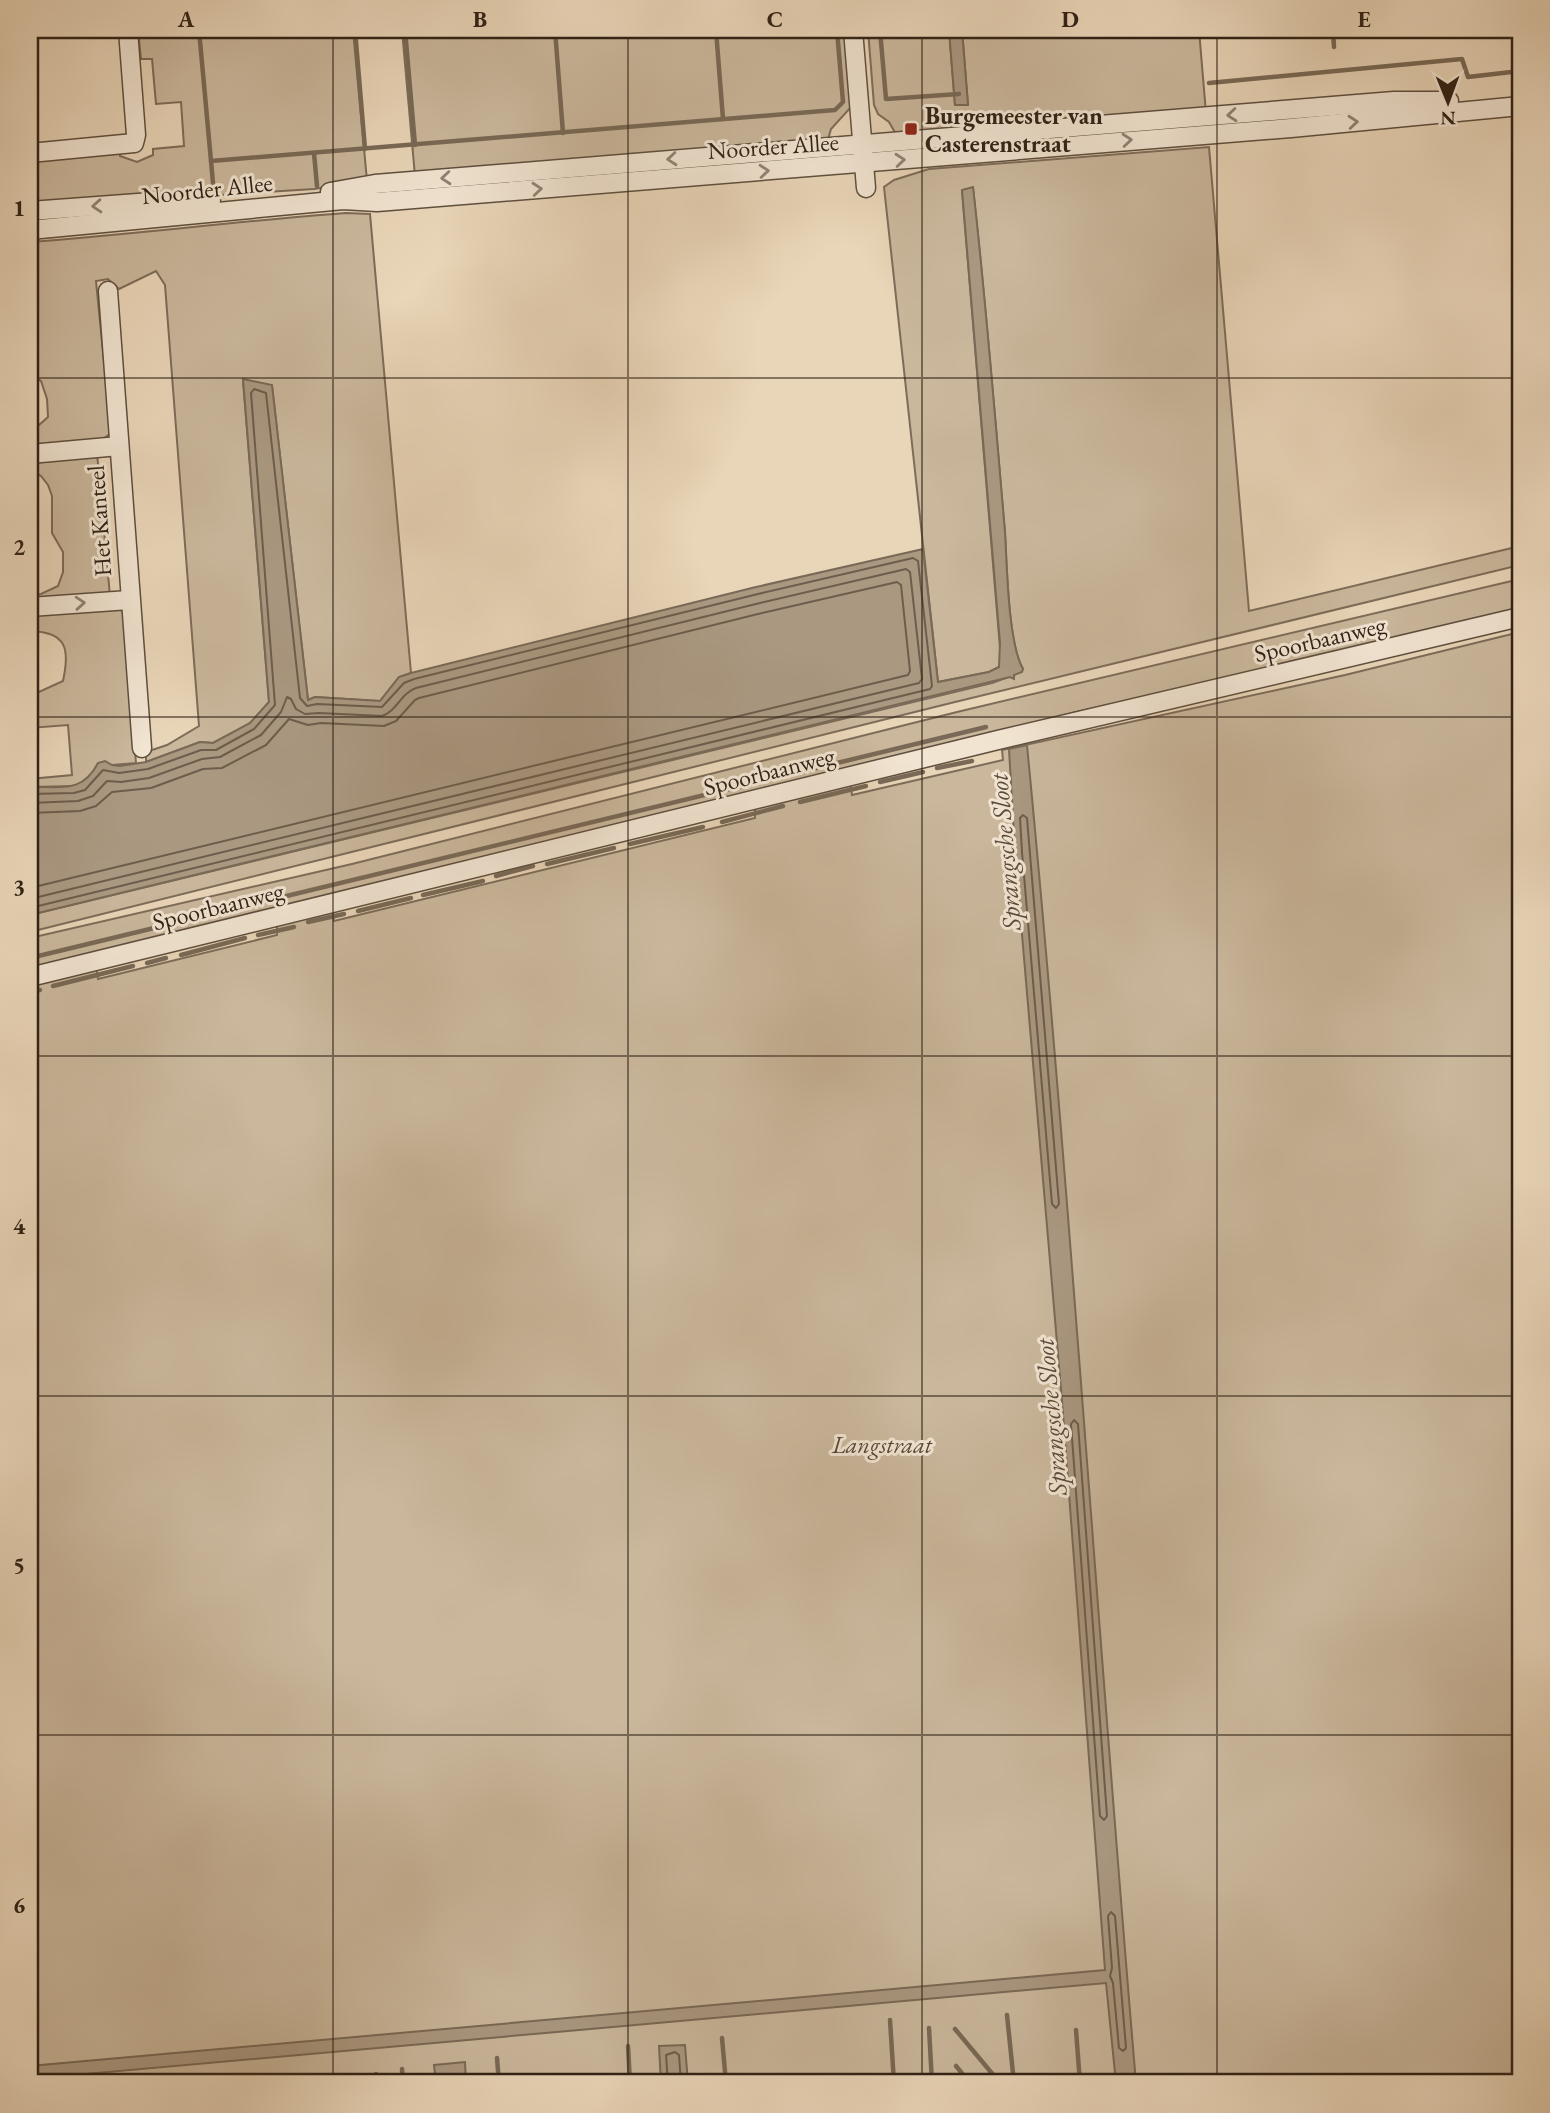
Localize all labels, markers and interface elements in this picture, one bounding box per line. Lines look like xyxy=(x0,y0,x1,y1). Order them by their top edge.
text: A xyxy=(177,4,195,34)
text: B xyxy=(473,4,487,34)
text: C xyxy=(767,4,783,34)
text: D xyxy=(1061,4,1079,34)
text: E xyxy=(1357,4,1371,34)
north arrow xyxy=(1414,66,1484,136)
place label: Burgemeester van Casterenstraat xyxy=(925,100,1103,159)
text: N xyxy=(1440,106,1456,131)
one-way arrow xyxy=(1227,107,1238,122)
one-way arrow xyxy=(1348,115,1359,130)
marker: Burgemeester van Casterenstraat xyxy=(903,121,919,137)
street label: Noorder Allee xyxy=(706,126,840,166)
one-way arrow xyxy=(1121,133,1132,148)
one-way arrow xyxy=(666,151,677,166)
one-way arrow xyxy=(895,153,906,168)
one-way arrow xyxy=(758,164,769,179)
street label: Noorder Allee xyxy=(140,167,274,211)
one-way arrow xyxy=(440,170,451,185)
one-way arrow xyxy=(532,182,543,197)
text: 1 xyxy=(13,193,25,223)
one-way arrow xyxy=(91,198,102,213)
street label: Het Kanteel xyxy=(80,464,118,578)
text: 2 xyxy=(13,532,25,562)
one-way arrow xyxy=(74,596,85,611)
street label: Spoorbaanweg xyxy=(1251,609,1389,669)
street label: Spoorbaanweg xyxy=(700,740,838,802)
water label: Sprangsche Sloot xyxy=(981,771,1029,933)
text: 3 xyxy=(13,872,25,902)
street label: Spoorbaanweg xyxy=(149,875,287,937)
text: 4 xyxy=(13,1211,26,1241)
water label: Sprangsche Sloot xyxy=(1027,1336,1075,1498)
park label: Langstraat xyxy=(831,1429,933,1460)
text: 5 xyxy=(13,1550,25,1580)
text: 6 xyxy=(13,1890,25,1920)

